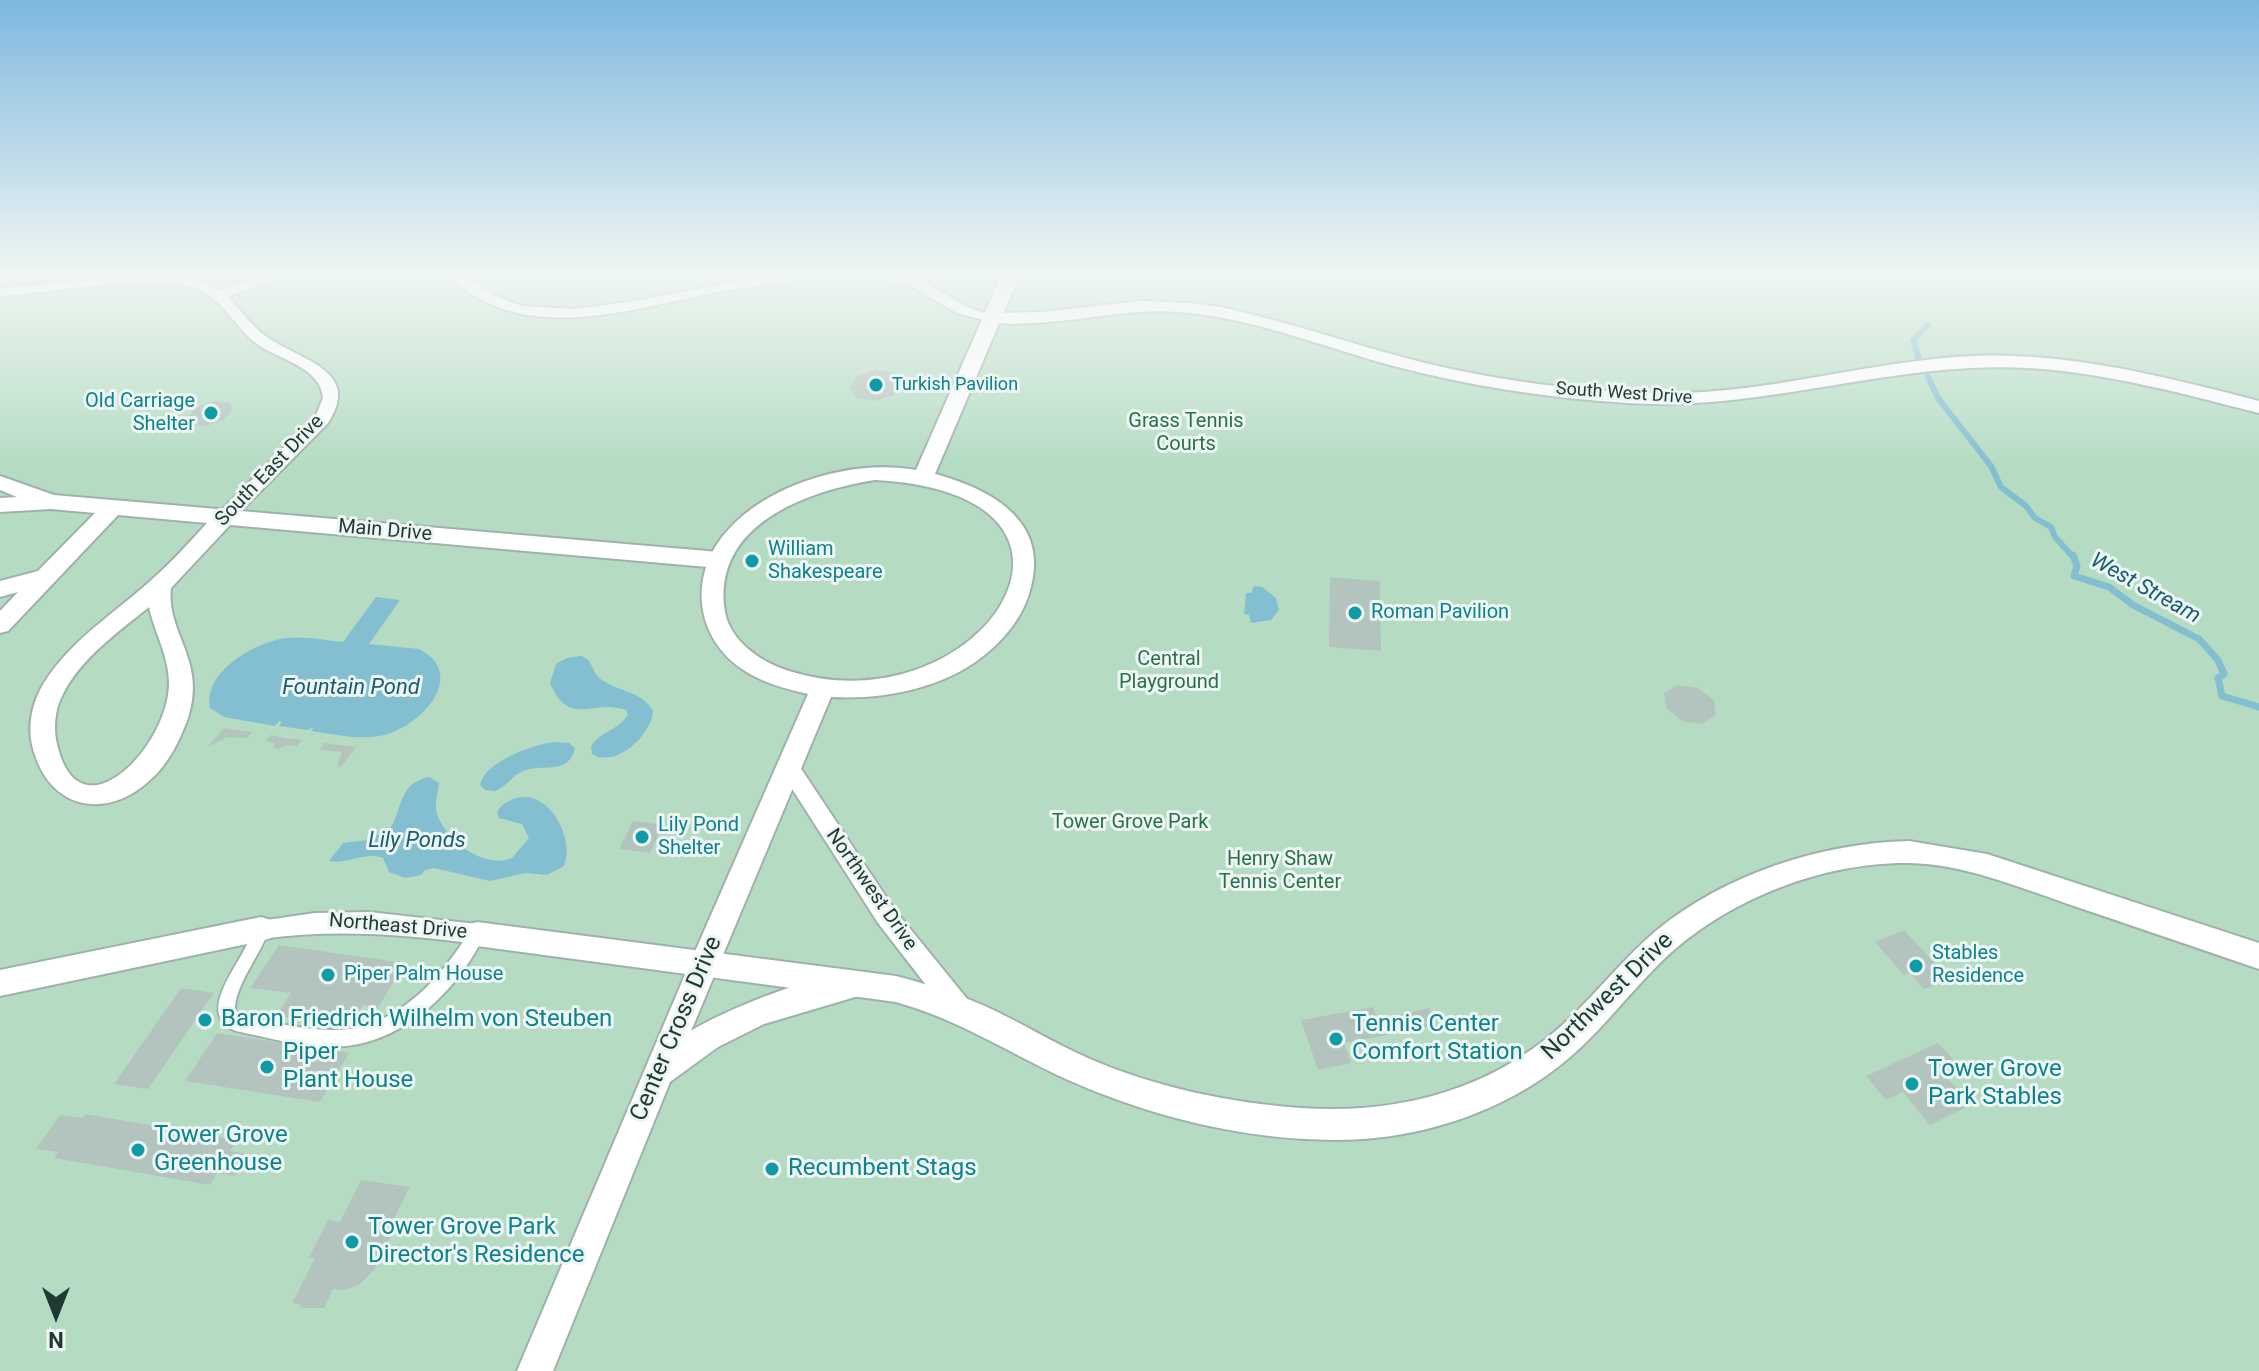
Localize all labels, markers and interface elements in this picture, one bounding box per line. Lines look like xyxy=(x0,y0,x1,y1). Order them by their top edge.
place label: Turkish Pavilion xyxy=(892,374,1018,396)
marker: Turkish Pavilion xyxy=(867,376,885,394)
street label: South West Drive xyxy=(1555,378,1693,410)
place label: Old Carriage Shelter xyxy=(85,390,195,437)
marker: Old Carriage Shelter xyxy=(202,404,220,422)
street label: South East Drive xyxy=(211,410,329,532)
park label: Grass Tennis Courts xyxy=(1128,410,1244,457)
street label: Main Drive xyxy=(337,515,433,547)
place label: William Shakespeare xyxy=(768,538,883,585)
water label: West Stream xyxy=(2085,548,2205,630)
marker: William Shakespeare xyxy=(743,552,761,570)
place label: Roman Pavilion xyxy=(1371,601,1509,625)
marker: Roman Pavilion xyxy=(1346,604,1364,622)
park label: Central Playground xyxy=(1119,648,1219,695)
water label: Fountain Pond xyxy=(282,675,420,701)
park label: Tower Grove Park xyxy=(1052,811,1208,835)
place label: Lily Pond Shelter xyxy=(658,814,739,861)
street label: Northwest Drive xyxy=(820,825,922,955)
water label: Lily Ponds xyxy=(368,828,466,854)
marker: Lily Pond Shelter xyxy=(633,828,651,846)
park label: Henry Shaw Tennis Center xyxy=(1219,848,1341,895)
street label: Northeast Drive xyxy=(328,909,468,945)
street label: Northwest Drive xyxy=(1536,927,1680,1067)
street label: Center Cross Drive xyxy=(625,932,729,1126)
place label: Stables Residence xyxy=(1932,942,2024,989)
marker: Stables Residence xyxy=(1907,957,1925,975)
place label: Piper Palm House xyxy=(344,963,503,987)
marker: Piper Palm House xyxy=(319,966,337,984)
place label: Baron Friedrich Wilhelm von Steuben xyxy=(221,1006,612,1034)
marker: Baron Friedrich Wilhelm von Steuben xyxy=(196,1011,214,1029)
place label: Tennis Center Comfort Station xyxy=(1352,1011,1523,1067)
marker: Tennis Center Comfort Station xyxy=(1327,1030,1345,1048)
place label: Piper Plant House xyxy=(283,1039,413,1095)
place label: Tower Grove Park Stables xyxy=(1928,1056,2062,1112)
marker: Piper Plant House xyxy=(258,1058,276,1076)
marker: Tower Grove Park Stables xyxy=(1903,1075,1921,1093)
place label: Tower Grove Greenhouse xyxy=(154,1122,288,1178)
marker: Tower Grove Greenhouse xyxy=(129,1141,147,1159)
place label: Recumbent Stags xyxy=(788,1155,977,1183)
marker: Recumbent Stags xyxy=(763,1160,781,1178)
place label: Tower Grove Park Director's Residence xyxy=(368,1214,585,1270)
marker: Tower Grove Park Director's Residence xyxy=(343,1233,361,1251)
north arrow xyxy=(16,1275,96,1355)
text: N xyxy=(48,1327,64,1352)

